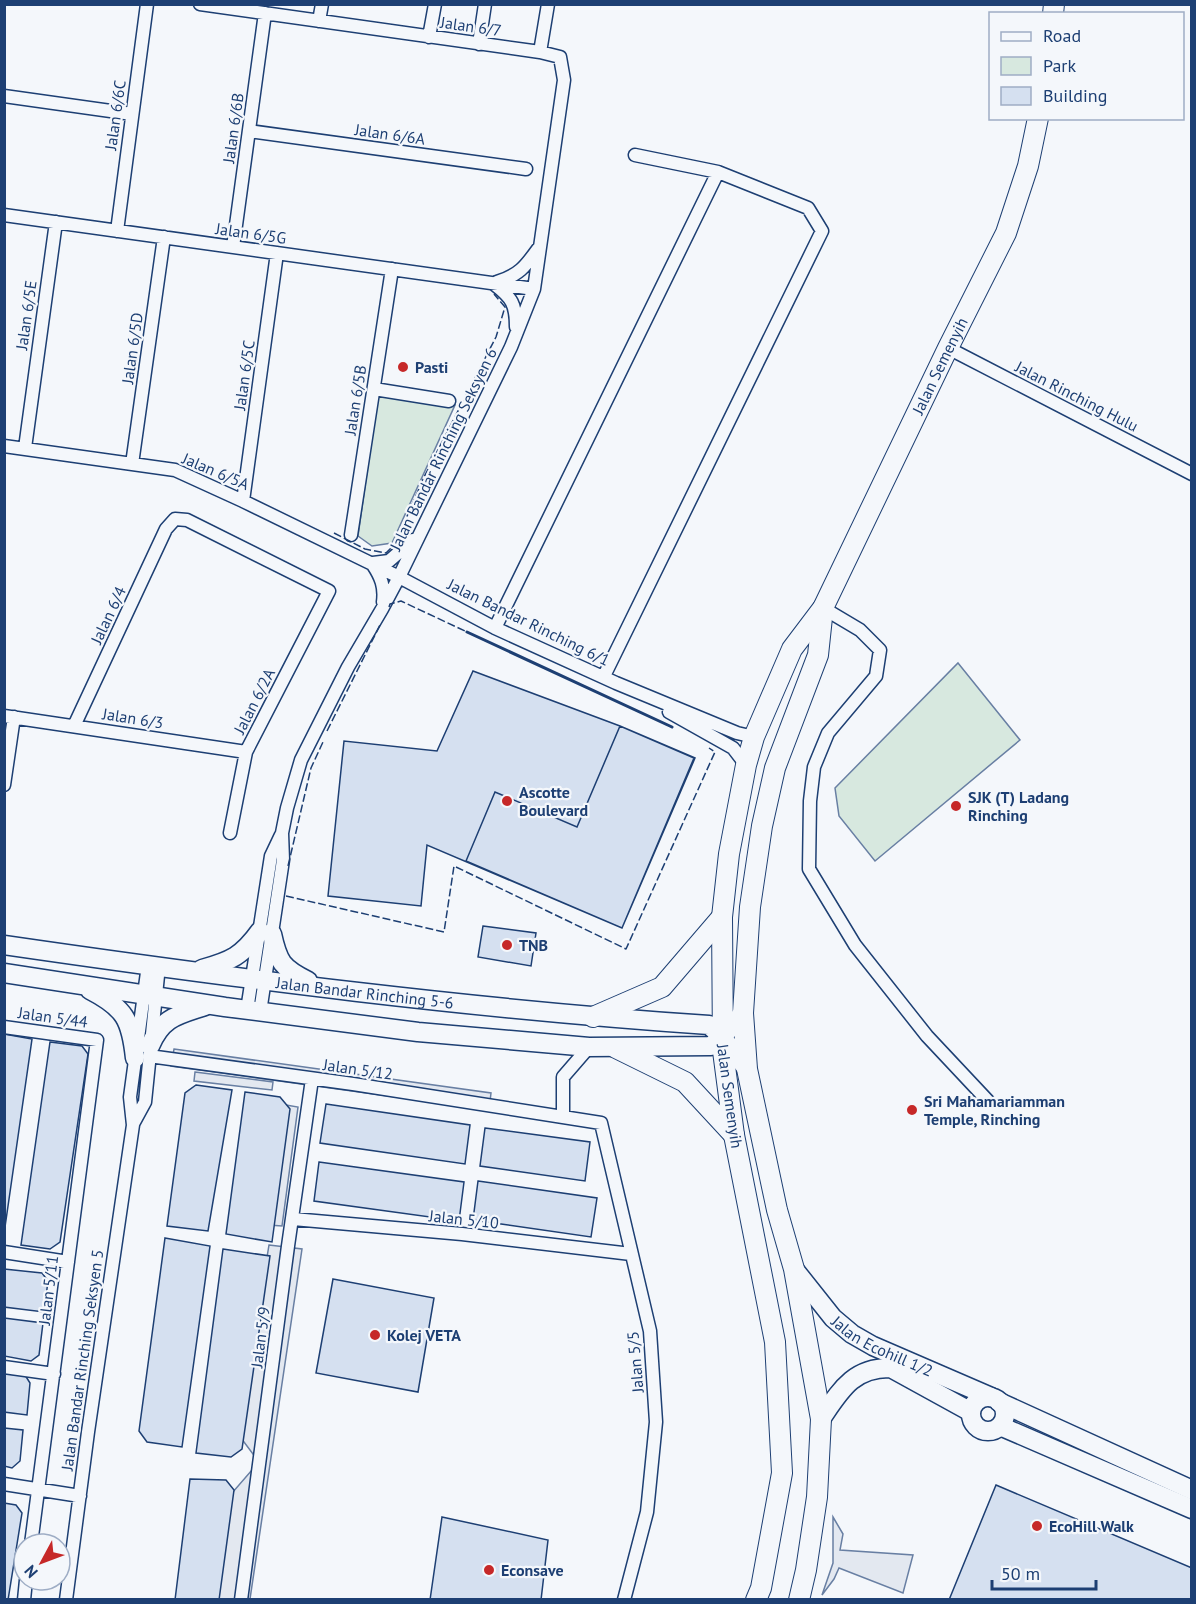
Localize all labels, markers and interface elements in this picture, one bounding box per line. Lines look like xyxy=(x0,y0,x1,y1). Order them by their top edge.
street label: Jalan 6/7 xyxy=(438,12,503,40)
legend xyxy=(989,12,1184,120)
text: Road xyxy=(1043,24,1081,47)
text: Park xyxy=(1043,54,1076,77)
street label: Jalan 6/6C xyxy=(100,79,130,152)
text: Building xyxy=(1043,84,1107,107)
street label: Jalan 6/6B xyxy=(218,92,248,165)
street label: Jalan 6/6A xyxy=(353,119,427,149)
street label: Jalan 6/5G xyxy=(213,218,288,248)
street label: Jalan 6/5E xyxy=(11,279,41,352)
street label: Jalan 6/5D xyxy=(117,311,147,386)
street label: Jalan Semenyih xyxy=(907,314,972,418)
street label: Jalan 6/5C xyxy=(229,339,259,412)
street label: Jalan Bandar Rinching Seksyen 6 xyxy=(385,344,501,555)
street label: Jalan Rinching Hulu xyxy=(1011,356,1142,436)
place label: Pasti xyxy=(415,357,448,377)
marker: Pasti xyxy=(396,360,410,374)
street label: Jalan 6/5B xyxy=(339,364,370,437)
street label: Jalan 6/5A xyxy=(179,448,253,494)
street label: Jalan Bandar Rinching 6/1 xyxy=(444,574,613,670)
street label: Jalan 6/4 xyxy=(86,583,130,648)
street label: Jalan 6/2A xyxy=(229,664,279,738)
street label: Jalan 6/3 xyxy=(100,703,165,733)
place label: Ascotte Boulevard xyxy=(519,782,588,820)
place label: SJK (T) Ladang Rinching xyxy=(968,787,1069,825)
marker: Ascotte Boulevard xyxy=(500,794,514,808)
marker: SJK (T) Ladang Rinching xyxy=(949,799,963,813)
place label: TNB xyxy=(519,935,548,955)
marker: TNB xyxy=(500,938,514,952)
street label: Jalan Bandar Rinching 5-6 xyxy=(274,972,455,1013)
street label: Jalan 5/44 xyxy=(16,1002,89,1032)
street label: Jalan Semenyih xyxy=(713,1042,747,1149)
street label: Jalan 5/12 xyxy=(321,1054,394,1084)
place label: Sri Mahamariamman Temple, Rinching xyxy=(924,1091,1065,1129)
marker: Sri Mahamariamman Temple, Rinching xyxy=(905,1103,919,1117)
street label: Jalan 5/10 xyxy=(427,1205,500,1233)
street label: Jalan Bandar Rinching Seksyen 5 xyxy=(56,1248,107,1473)
street label: Jalan 5/11 xyxy=(34,1254,62,1327)
street label: Jalan 5/9 xyxy=(246,1305,274,1370)
street label: Jalan Ecohill 1/2 xyxy=(827,1311,936,1381)
place label: Kolej VETA xyxy=(387,1325,461,1345)
marker: Kolej VETA xyxy=(368,1328,382,1342)
street label: Jalan 5/5 xyxy=(622,1331,648,1394)
place label: EcoHill Walk xyxy=(1049,1516,1134,1536)
marker: EcoHill Walk xyxy=(1030,1519,1044,1533)
north arrow xyxy=(12,1532,72,1592)
scale bar xyxy=(992,1553,1096,1591)
place label: Econsave xyxy=(501,1560,564,1580)
text: N xyxy=(20,1561,42,1582)
text: 50 m xyxy=(1001,1562,1040,1585)
marker: Econsave xyxy=(482,1563,496,1577)

